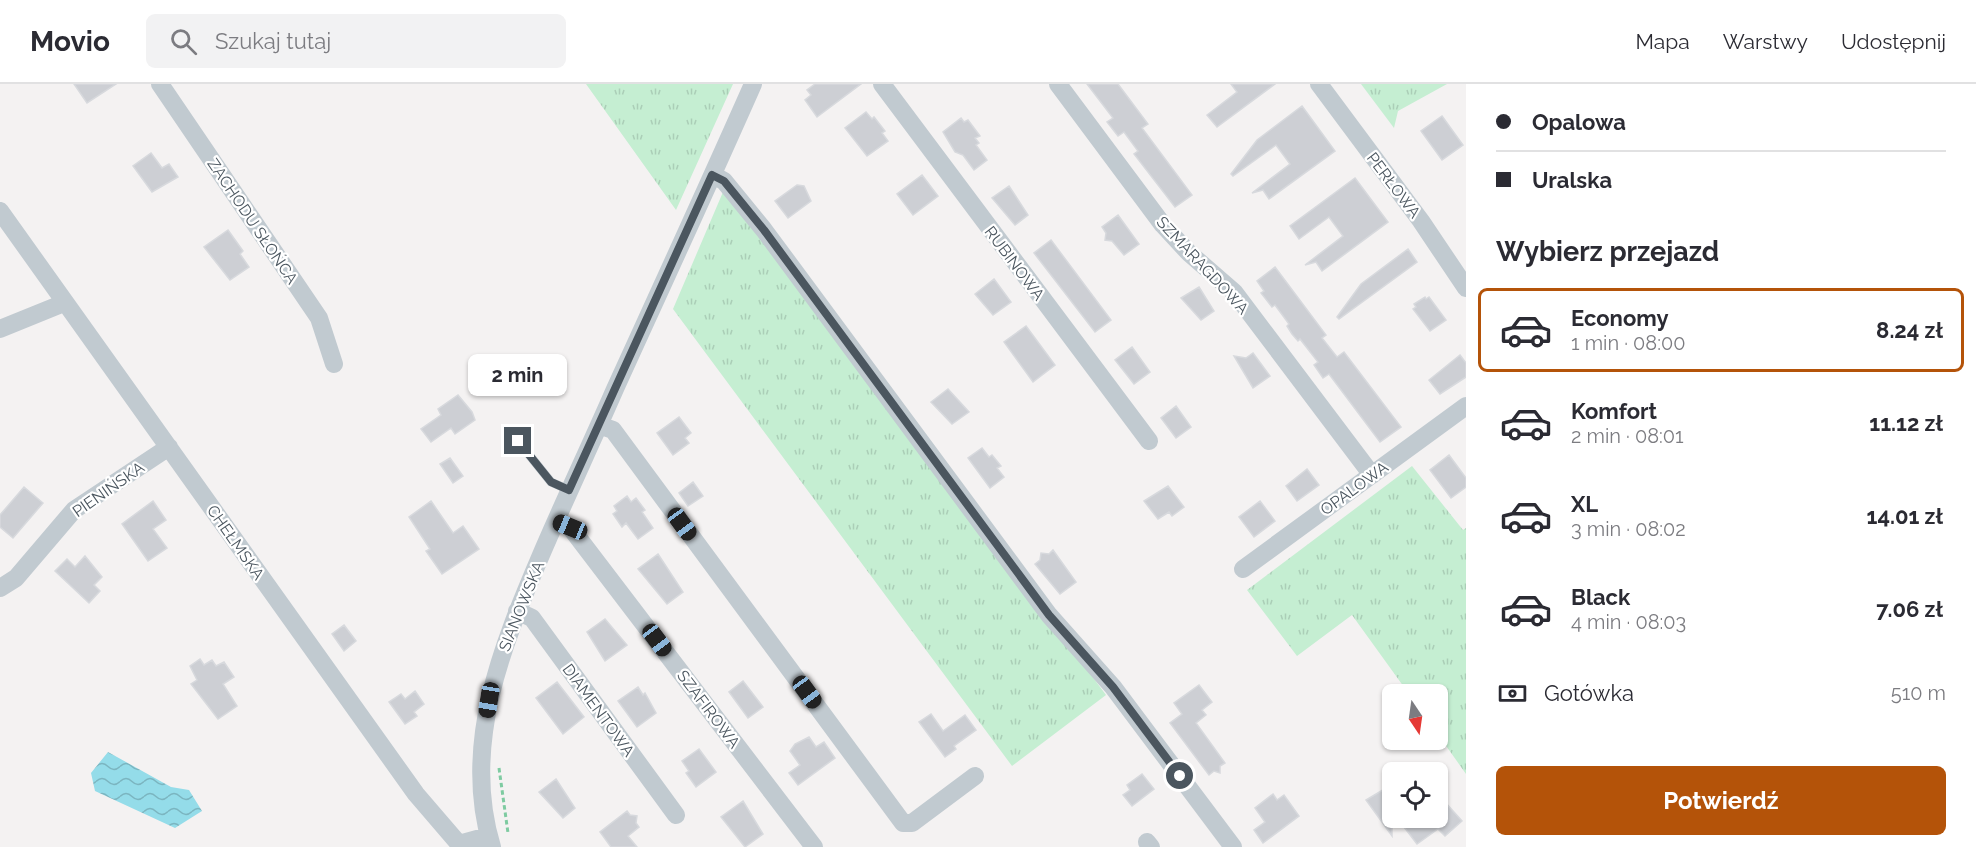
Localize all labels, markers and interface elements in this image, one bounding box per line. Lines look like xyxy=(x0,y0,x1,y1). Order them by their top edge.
search box xyxy=(146,14,566,68)
text: Movio xyxy=(30,25,110,58)
icon: search xyxy=(167,25,200,58)
text: Szukaj tutaj xyxy=(215,28,331,54)
text: Mapa xyxy=(1635,29,1690,54)
text: Warstwy xyxy=(1723,29,1808,54)
text: Udostępnij xyxy=(1841,29,1946,54)
text: Opalowa xyxy=(1532,109,1626,135)
street label: PERŁOWA xyxy=(1363,149,1425,222)
street label: ZACHODU SŁOŃCA xyxy=(203,154,303,288)
text: Uralska xyxy=(1532,167,1612,193)
street label: SZMARAGDOWA xyxy=(1153,213,1253,318)
street label: RUBINOWA xyxy=(981,223,1049,304)
text: Wybierz przejazd xyxy=(1496,236,1719,267)
icon: car xyxy=(1499,303,1553,357)
text: Economy xyxy=(1571,305,1669,331)
text: 8.24 zł xyxy=(1876,317,1943,343)
text: 1 min · 08:00 xyxy=(1571,331,1685,355)
callout: 2 min xyxy=(468,354,568,396)
text: 2 min xyxy=(492,363,543,387)
icon: car xyxy=(1499,396,1553,450)
text: Komfort xyxy=(1571,398,1657,424)
text: 11.12 zł xyxy=(1869,410,1943,436)
text: 2 min · 08:01 xyxy=(1571,424,1684,448)
route end xyxy=(504,427,531,454)
street label: PIENIŃSKA xyxy=(68,457,148,521)
street label: OPALOWA xyxy=(1317,457,1392,519)
icon: car xyxy=(1499,489,1553,543)
text: XL xyxy=(1571,491,1598,517)
street label: CHEŁMSKA xyxy=(203,501,268,583)
text: 14.01 zł xyxy=(1867,503,1943,529)
car xyxy=(664,504,700,544)
car xyxy=(550,512,590,542)
text: 3 min · 08:02 xyxy=(1571,517,1686,541)
street label: SIANOWSKA xyxy=(495,558,548,654)
icon: car xyxy=(1499,582,1553,636)
text: Black xyxy=(1571,584,1630,610)
text: 7.06 zł xyxy=(1876,596,1943,622)
text: 4 min · 08:03 xyxy=(1571,610,1686,634)
car xyxy=(639,620,675,660)
street label: DIAMENTOWA xyxy=(559,660,639,760)
street label: SZAFIROWA xyxy=(673,667,744,752)
car xyxy=(789,672,825,712)
icon: cash xyxy=(1496,677,1529,710)
text: Gotówka xyxy=(1544,680,1634,706)
car xyxy=(477,681,501,719)
text: 510 m xyxy=(1891,681,1946,705)
north arrow xyxy=(1382,684,1448,750)
map controls xyxy=(1382,684,1448,828)
route start xyxy=(1166,762,1193,789)
button: locate xyxy=(1382,762,1448,828)
button: Potwierdź xyxy=(1496,766,1946,835)

